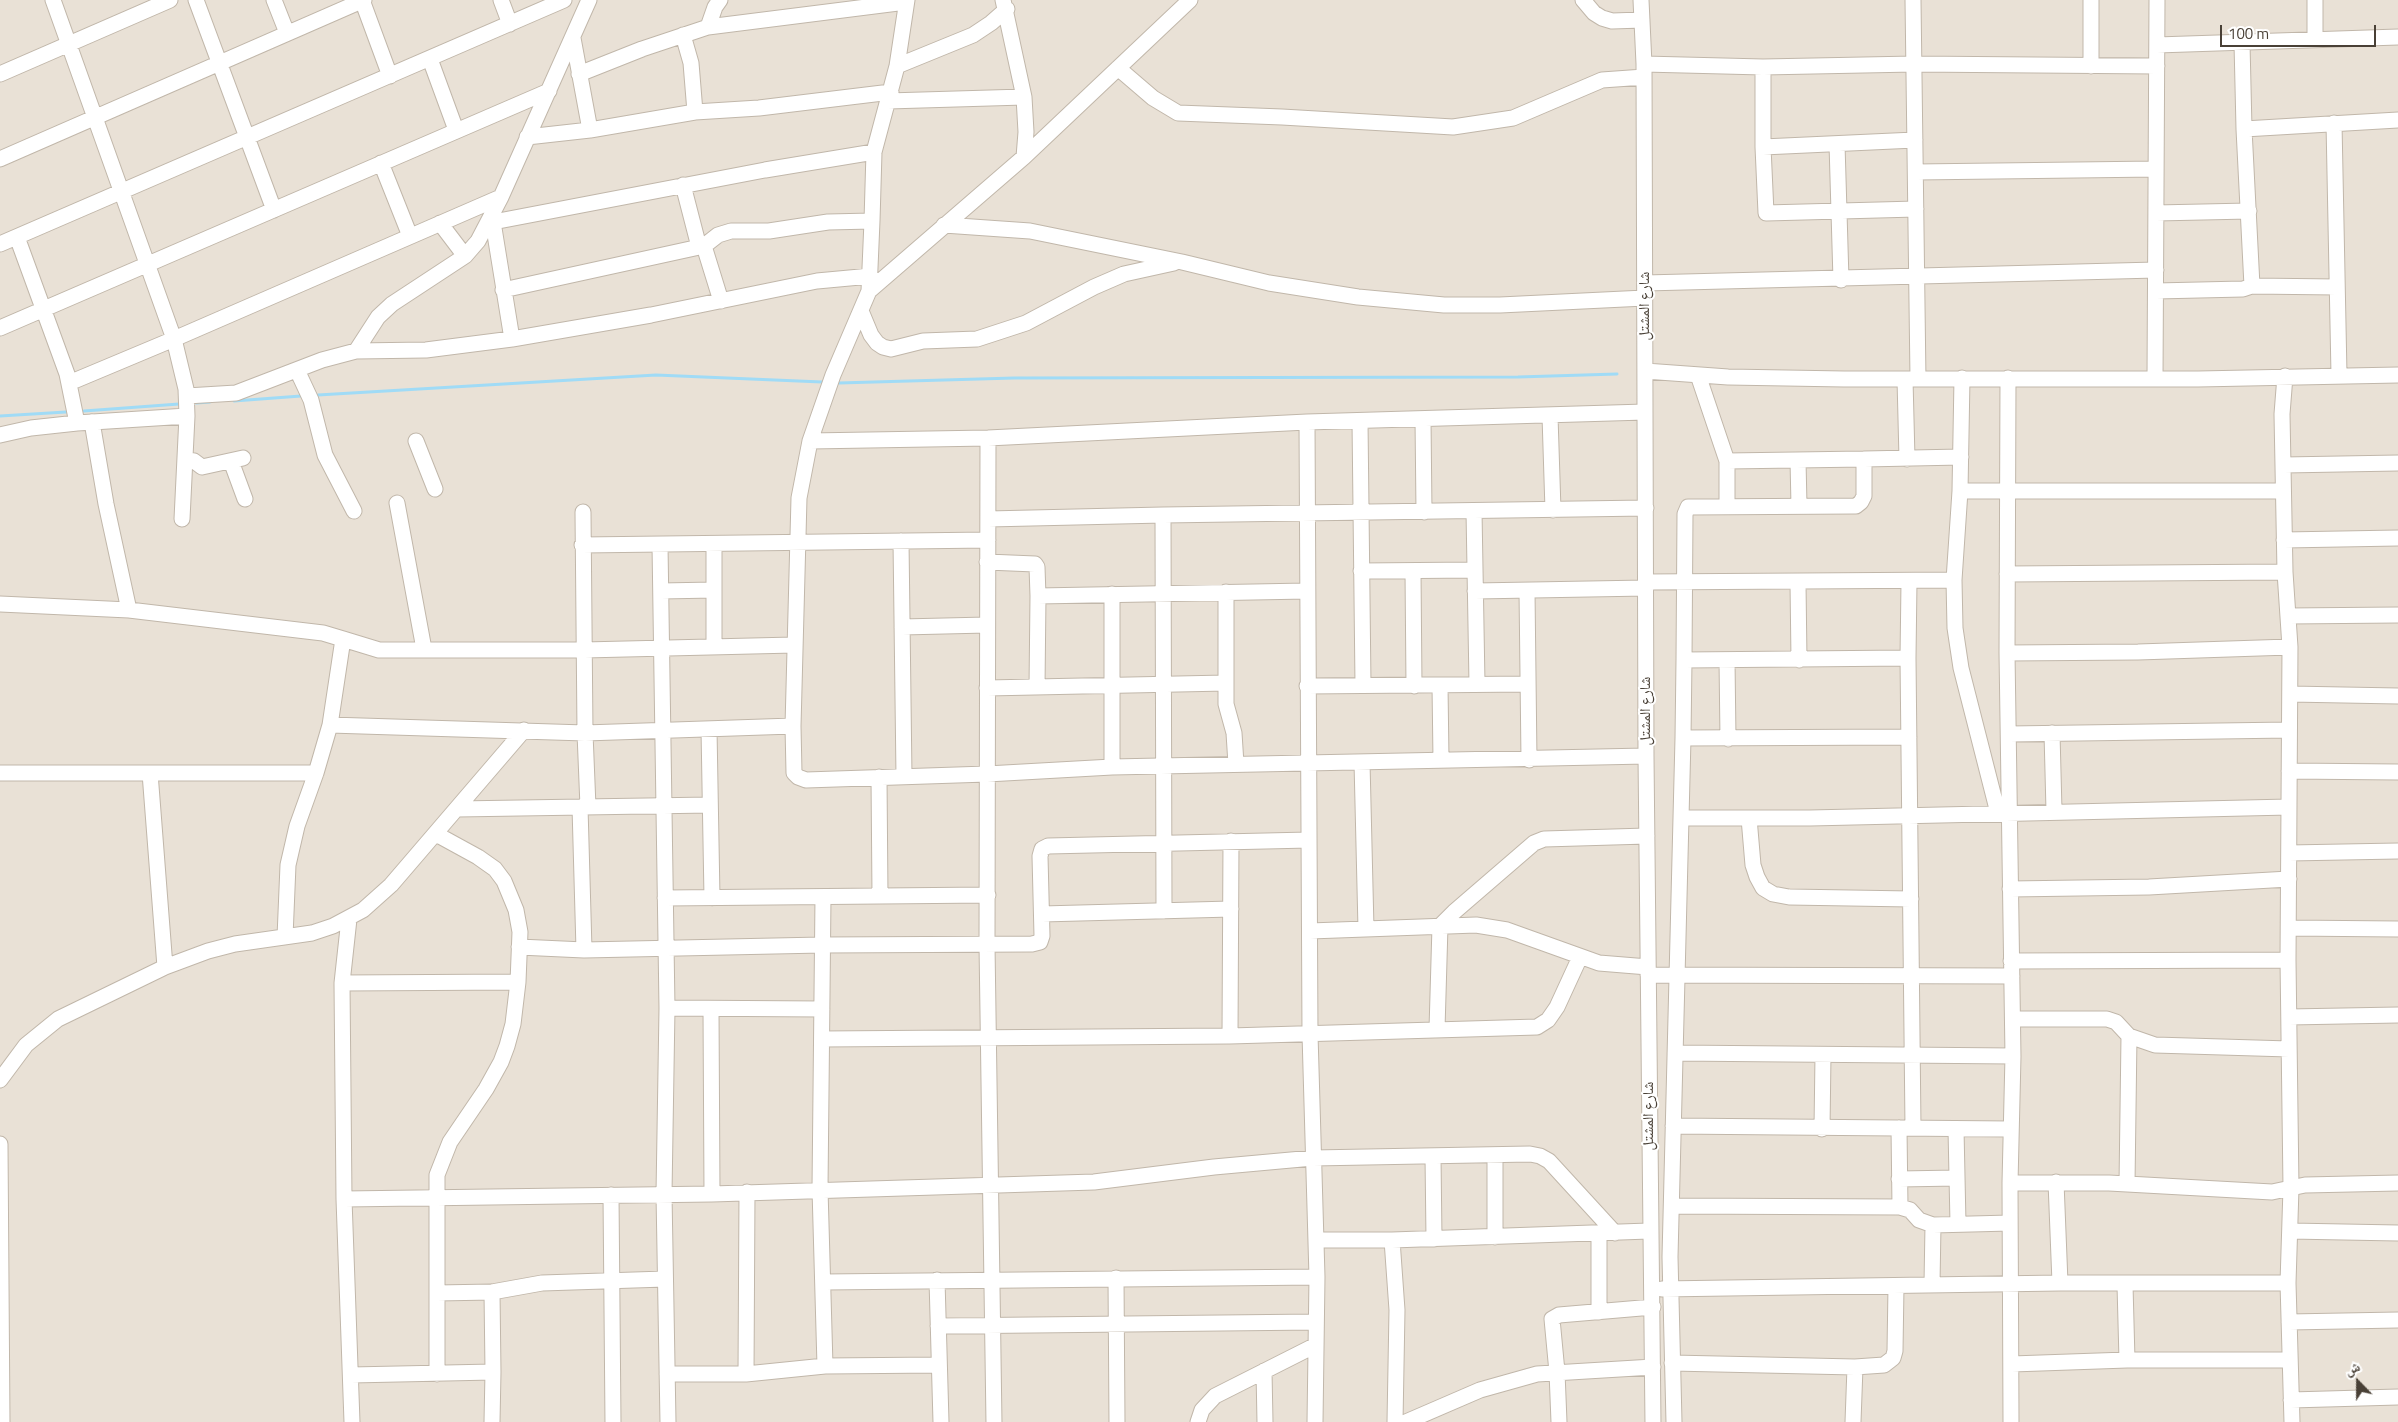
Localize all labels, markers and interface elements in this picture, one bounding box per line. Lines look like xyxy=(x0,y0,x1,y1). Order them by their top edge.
scale bar xyxy=(2223,15,2379,47)
text: 100 m xyxy=(2228,22,2269,45)
street label: شارع المشتل xyxy=(1636,272,1654,340)
street label: شارع المشتل xyxy=(1637,677,1655,745)
street label: شارع المشتل xyxy=(1640,1082,1658,1150)
text: ش xyxy=(2341,1355,2363,1380)
north arrow xyxy=(2333,1357,2383,1407)

